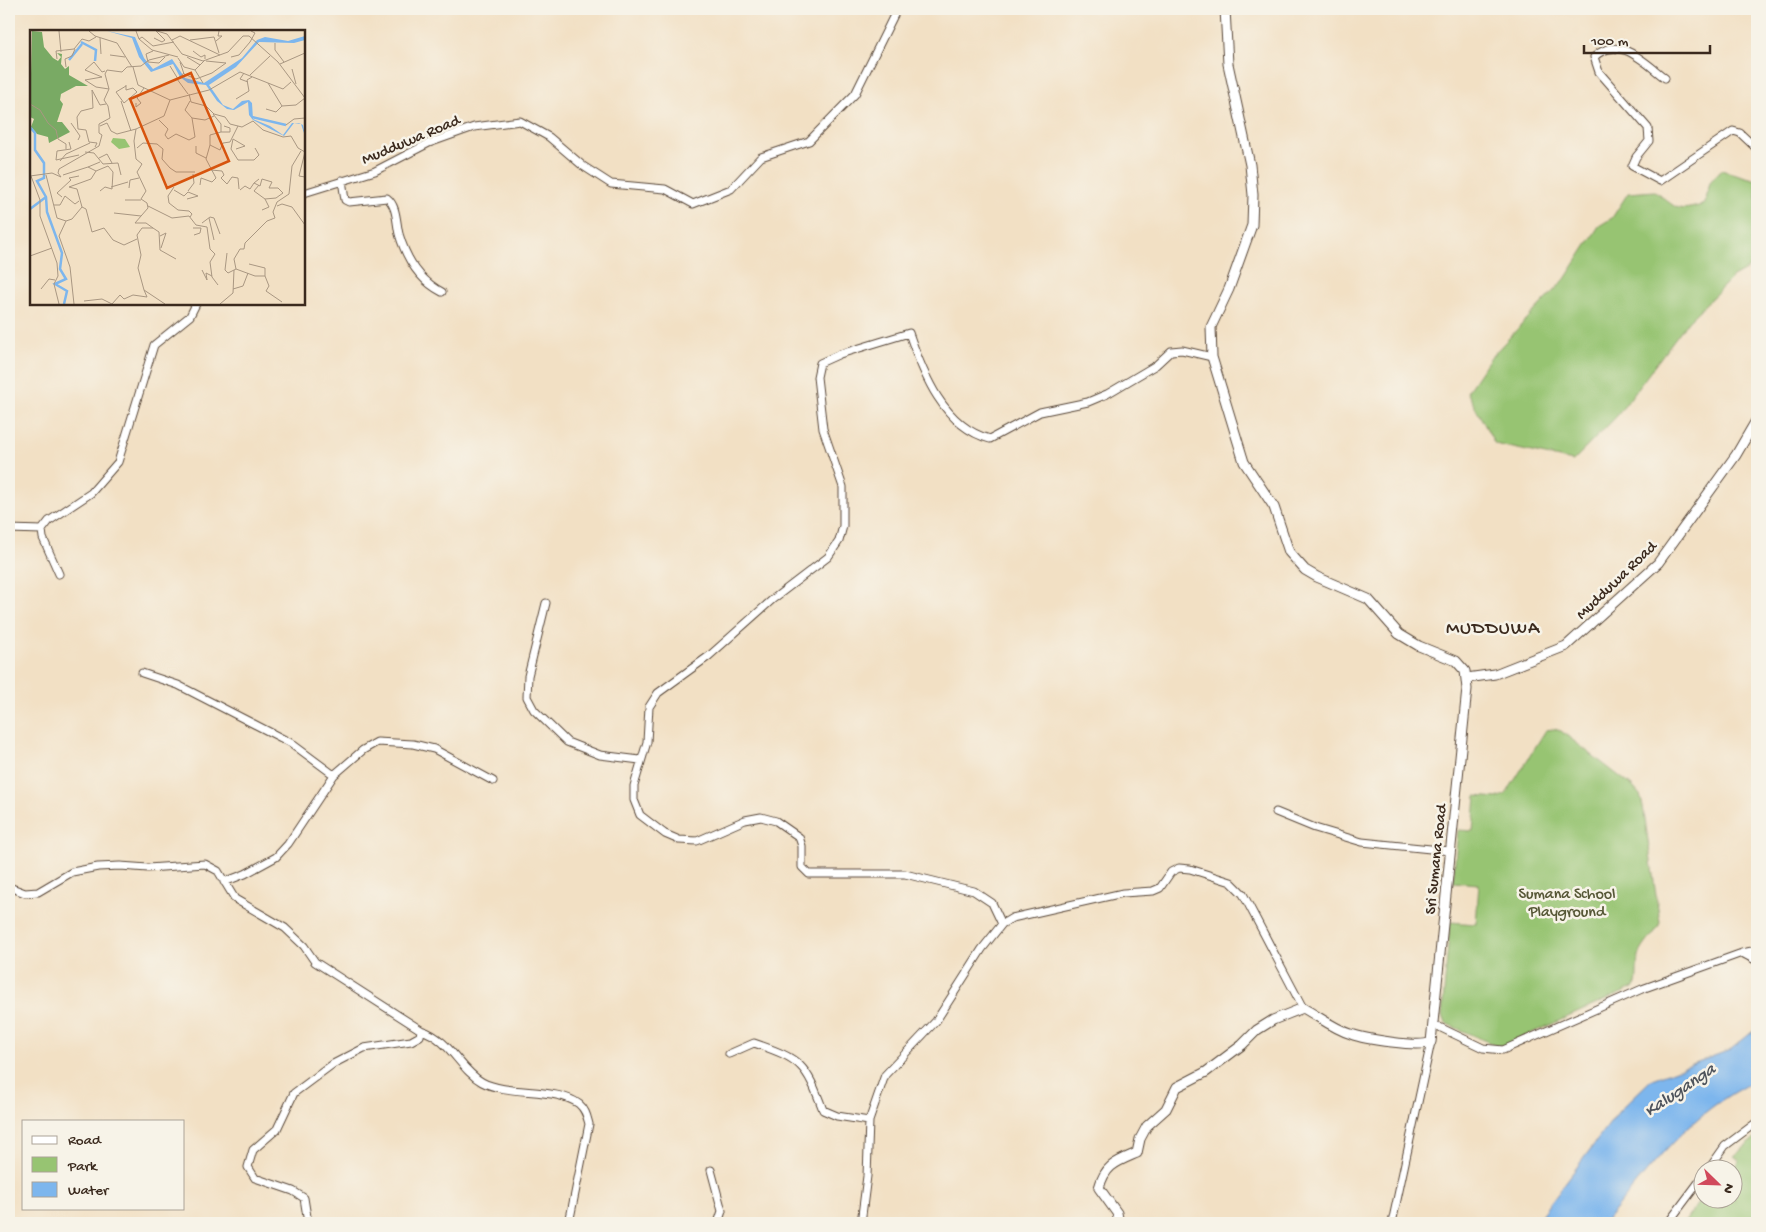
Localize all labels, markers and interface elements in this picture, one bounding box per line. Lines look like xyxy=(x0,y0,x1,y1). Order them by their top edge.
scale bar xyxy=(1584,22,1710,54)
inset map xyxy=(30,30,305,305)
text: 100 m xyxy=(1590,33,1629,51)
street label: Mudduwa Road xyxy=(359,111,465,170)
street label: Mudduwa Road xyxy=(1573,537,1663,625)
district label: MUDDUWA xyxy=(1446,618,1541,641)
street label: Sri Sumana Road xyxy=(1422,802,1453,915)
park label: Sumana School Playground xyxy=(1518,886,1616,923)
water label: Kaluganga xyxy=(1641,1059,1721,1123)
legend xyxy=(22,1120,185,1210)
text: Road xyxy=(68,1132,102,1150)
text: Park xyxy=(67,1158,98,1176)
north arrow xyxy=(1694,1160,1744,1210)
text: N xyxy=(1718,1181,1737,1196)
text: Water xyxy=(68,1182,110,1200)

